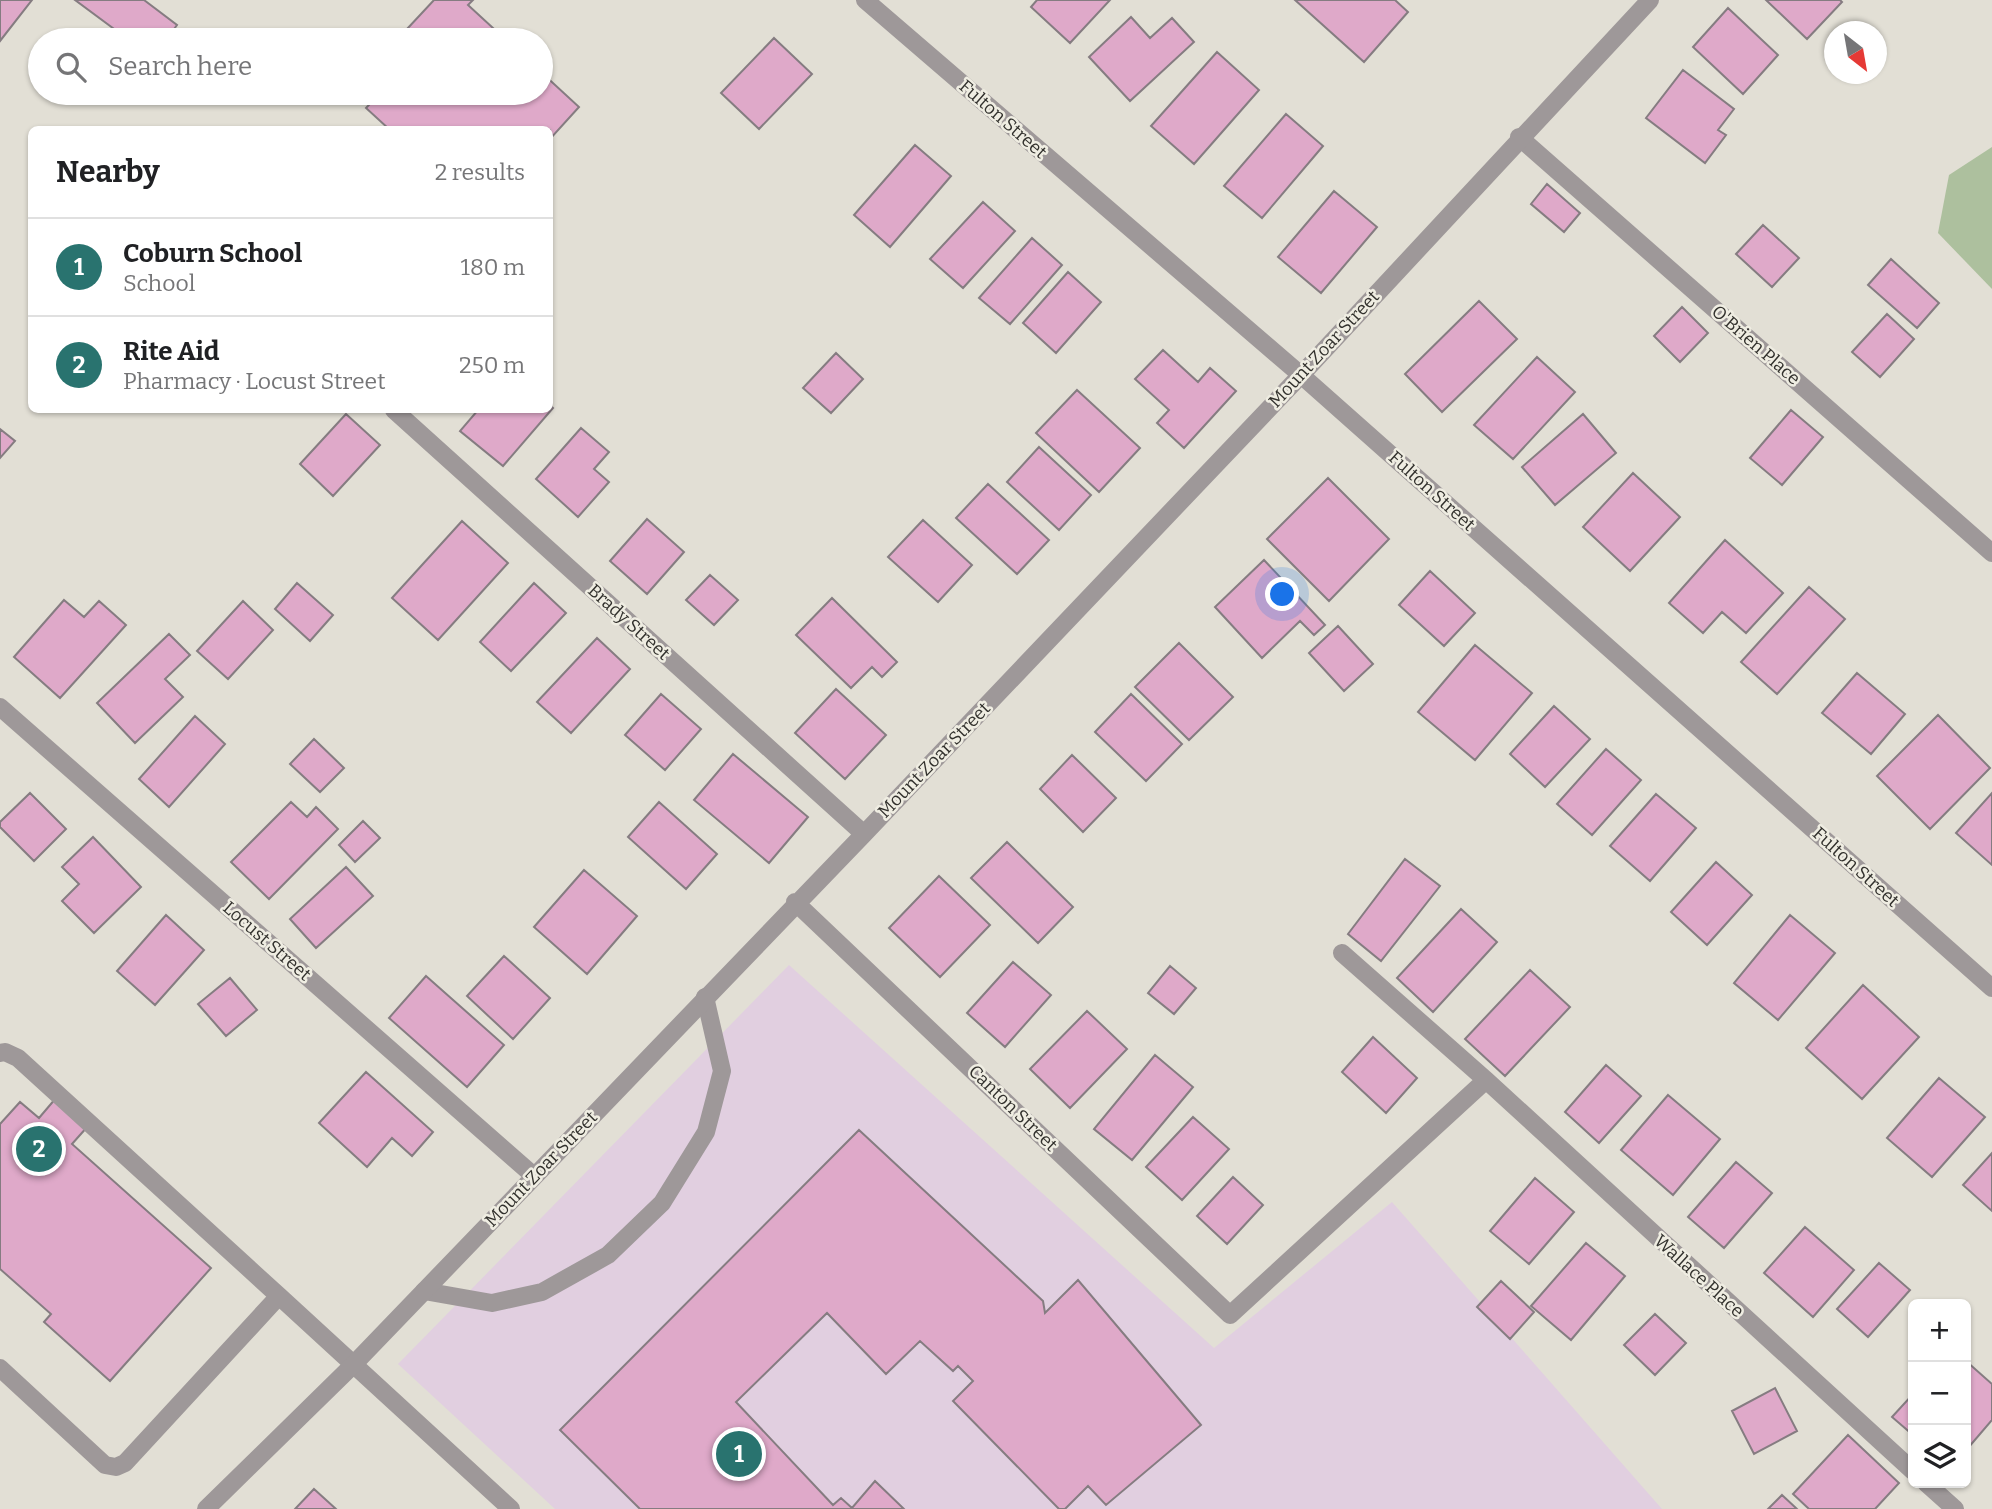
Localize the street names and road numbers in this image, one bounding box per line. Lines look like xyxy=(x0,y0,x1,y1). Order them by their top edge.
street label: Fulton Street xyxy=(955,75,1052,163)
street label: Mount Zoar Street xyxy=(1264,285,1384,412)
street label: O'Brien Place xyxy=(1707,300,1805,390)
street label: Fulton Street xyxy=(1384,446,1480,536)
street label: Brady Street xyxy=(583,579,675,665)
street label: Mount Zoar Street xyxy=(873,697,995,822)
street label: Fulton Street xyxy=(1808,822,1904,912)
street label: Locust Street xyxy=(218,897,316,986)
street label: Canton Street xyxy=(964,1060,1062,1156)
street label: Mount Zoar Street xyxy=(480,1106,602,1231)
street label: Wallace Place xyxy=(1650,1230,1748,1322)

